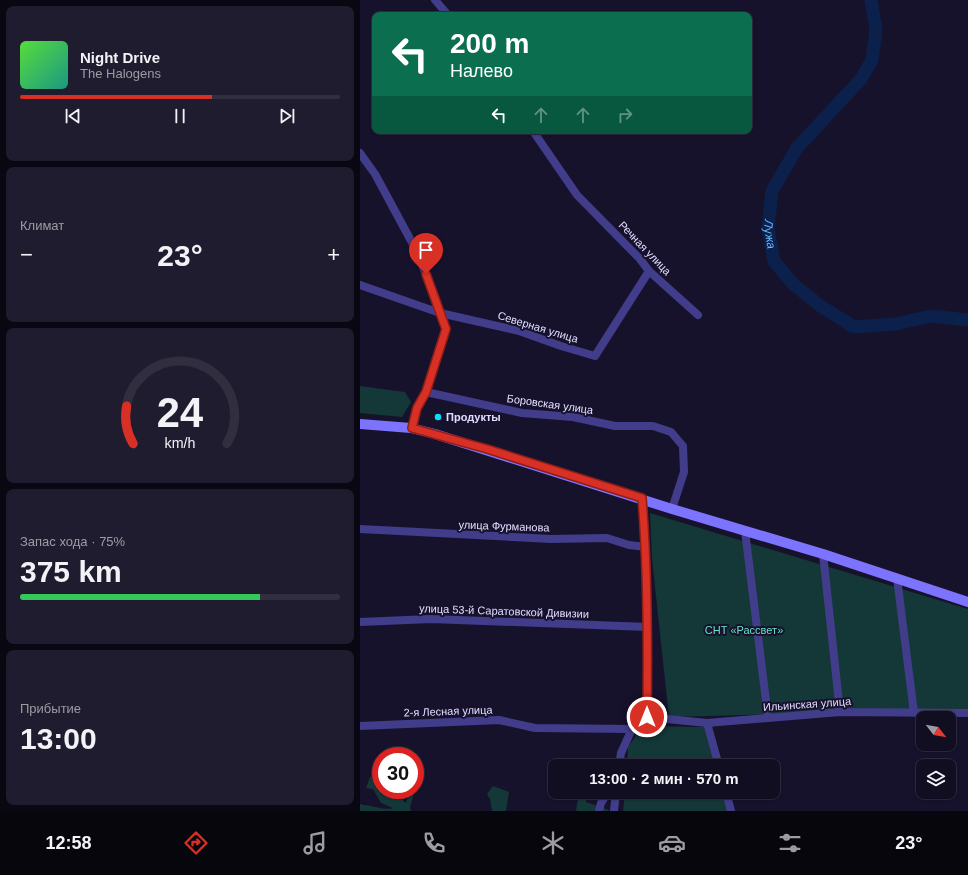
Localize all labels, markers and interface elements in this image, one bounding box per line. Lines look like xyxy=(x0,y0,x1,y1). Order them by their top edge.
icon: left xyxy=(384,28,436,80)
text: 200 m xyxy=(450,28,529,59)
text: Night Drive xyxy=(80,49,160,66)
text: Налево xyxy=(450,61,513,81)
text: The Halogens xyxy=(80,66,161,81)
icon: left xyxy=(488,104,510,126)
icon: ahead xyxy=(530,104,552,126)
icon: ahead xyxy=(572,104,594,126)
icon: right xyxy=(614,104,636,126)
icon: previous xyxy=(62,105,84,127)
icon: pause xyxy=(169,105,191,127)
icon: next xyxy=(276,105,298,127)
text: Климат xyxy=(20,218,64,233)
water label: Лужа xyxy=(761,218,779,250)
street label: Речная улица xyxy=(616,219,674,278)
pin xyxy=(409,233,443,274)
text: 23° xyxy=(157,239,203,272)
icon: arrive xyxy=(415,239,437,261)
text: − xyxy=(20,242,33,267)
text: + xyxy=(327,242,340,267)
street label: Северная улица xyxy=(496,309,581,345)
text: 24 xyxy=(157,388,203,435)
street label: Боровская улица xyxy=(506,392,595,416)
place label: Продукты xyxy=(446,411,501,423)
marker: Продукты xyxy=(433,412,443,422)
text: km/h xyxy=(165,434,196,450)
street label: улица Фурманова xyxy=(458,518,550,534)
text: Запас хода · 75% xyxy=(20,534,125,549)
text: 375 km xyxy=(20,555,122,588)
street label: улица 53-й Саратовской Дивизии xyxy=(419,602,589,620)
park label: СНТ «Рассвет» xyxy=(705,624,783,636)
street label: Ильинская улица xyxy=(763,695,852,713)
position arrow xyxy=(626,696,668,738)
text: Прибытие xyxy=(20,701,81,716)
street label: 2-я Лесная улица xyxy=(403,703,494,719)
north arrow xyxy=(916,711,956,751)
map controls xyxy=(916,711,956,799)
text: 13:00 xyxy=(20,722,97,755)
speed limit sign: 30 xyxy=(372,747,424,799)
button: layers xyxy=(916,759,956,799)
text: 13:00 · 2 мин · 570 m xyxy=(589,770,739,787)
icon: directions xyxy=(182,829,210,857)
icon: music xyxy=(301,829,329,857)
icon: phone xyxy=(420,829,448,857)
icon: climate xyxy=(539,829,567,857)
icon: car xyxy=(658,829,686,857)
icon: filters xyxy=(776,829,804,857)
text: 12:58 xyxy=(45,833,91,853)
text: 23° xyxy=(895,833,922,853)

